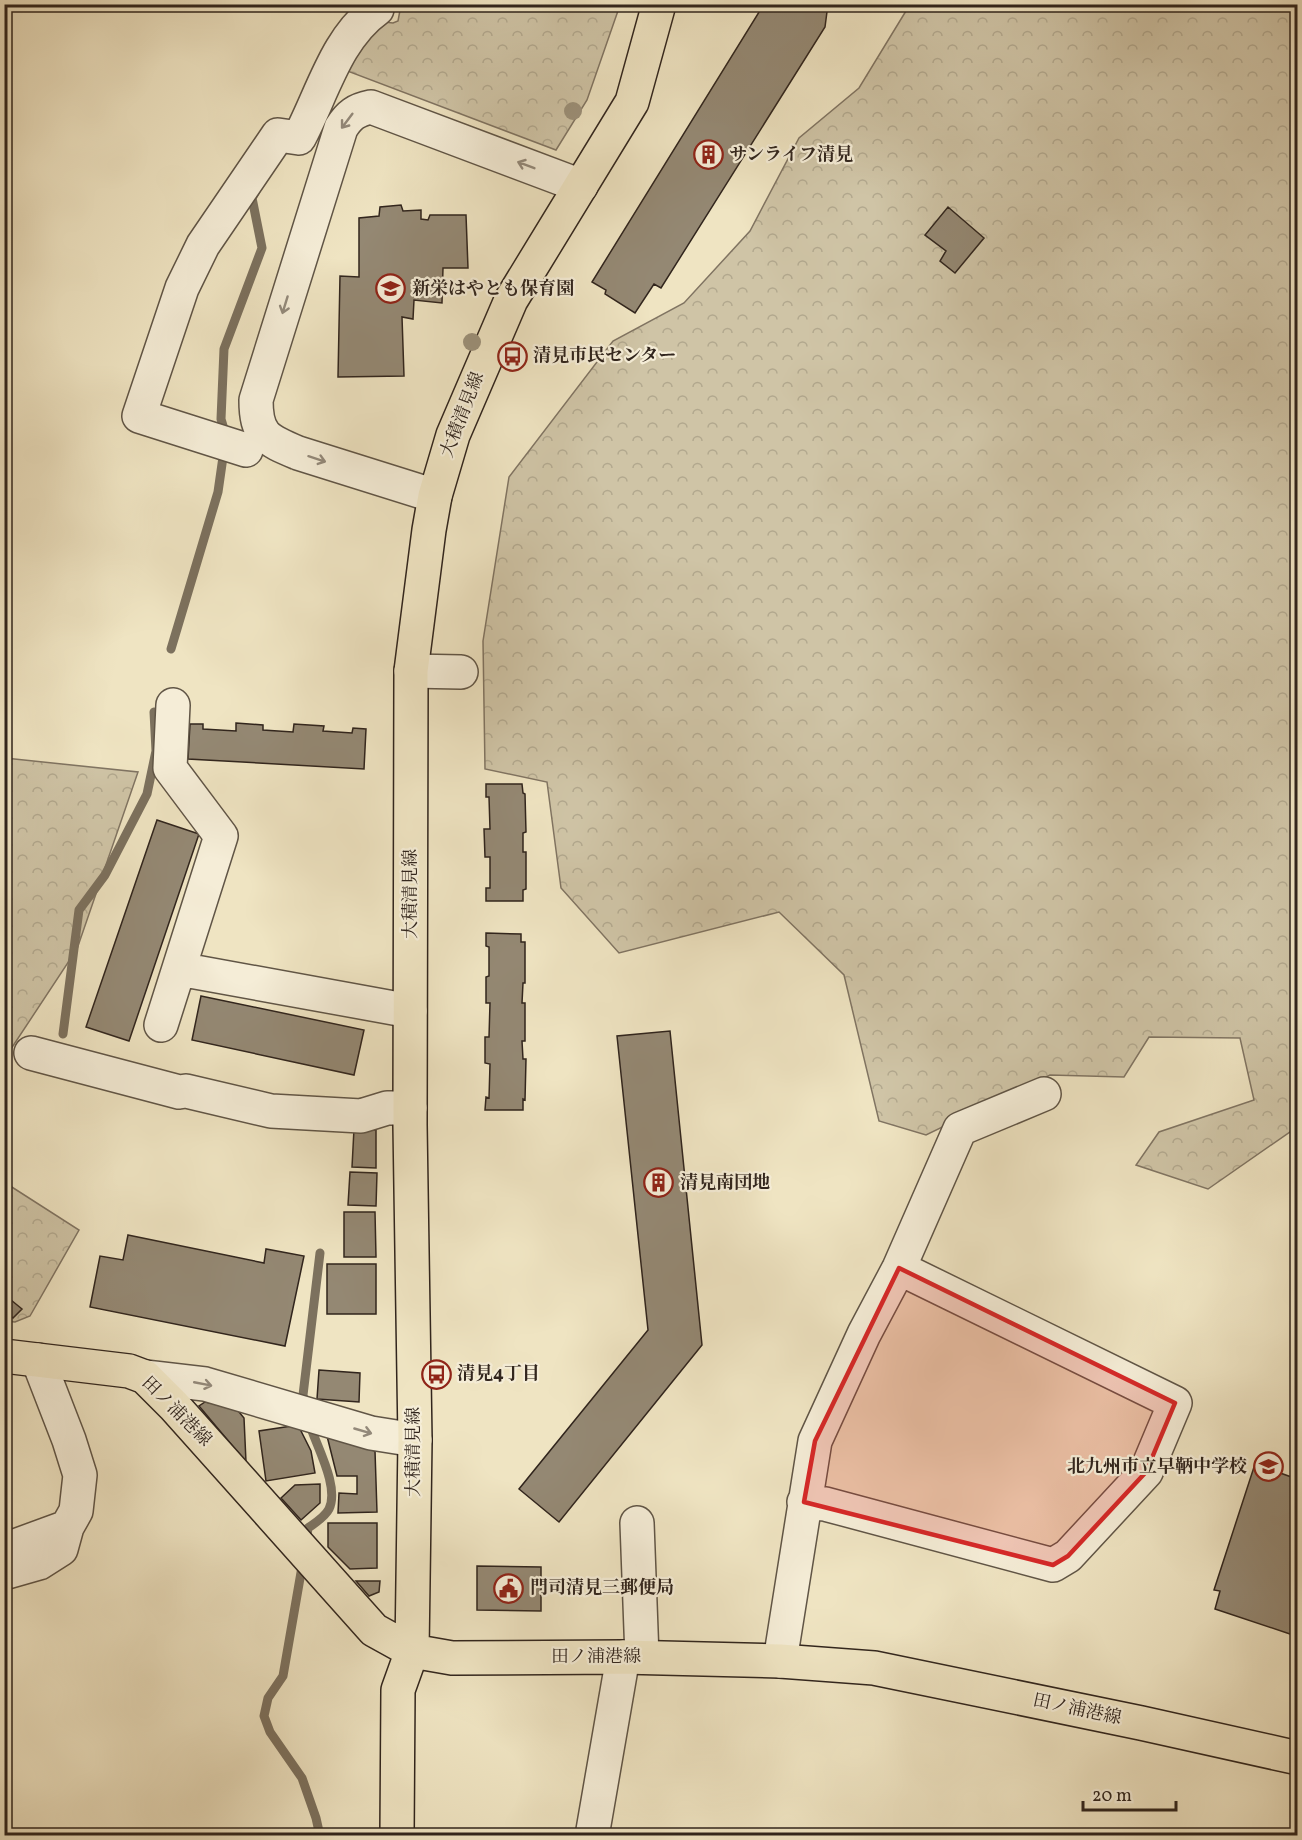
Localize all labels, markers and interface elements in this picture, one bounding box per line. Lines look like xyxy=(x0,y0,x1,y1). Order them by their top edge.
one-way arrow xyxy=(341,113,354,129)
building icon: サンライフ清見 xyxy=(692,139,724,171)
place label: サンライフ清見 xyxy=(729,143,853,168)
one-way arrow xyxy=(517,159,536,170)
school or university icon: 新栄はやとも保育園 xyxy=(375,273,407,305)
place label: 新栄はやとも保育園 xyxy=(412,277,574,302)
one-way arrow xyxy=(279,295,290,314)
bus stop icon: 清見市民センター xyxy=(496,340,528,372)
place label: 清見市民センター xyxy=(533,344,676,369)
street label: 大積清見線 xyxy=(435,369,491,461)
one-way arrow xyxy=(307,454,326,465)
street label: 大積清見線 xyxy=(399,849,424,939)
building icon: 清見南団地 xyxy=(643,1167,675,1199)
place label: 清見南団地 xyxy=(680,1171,770,1196)
bus stop icon: 清見4丁目 xyxy=(420,1358,452,1390)
place label: 清見4丁目 xyxy=(457,1362,540,1387)
street label: 田ノ浦港線 xyxy=(135,1371,217,1453)
one-way arrow xyxy=(193,1379,212,1390)
street label: 大積清見線 xyxy=(402,1407,427,1497)
one-way arrow xyxy=(353,1425,372,1437)
school or university icon: 北九州市立早鞆中学校 xyxy=(1252,1451,1284,1483)
place label: 北九州市立早鞆中学校 xyxy=(1067,1455,1247,1480)
public building icon: 門司清見三郵便局 xyxy=(493,1572,525,1604)
place label: 門司清見三郵便局 xyxy=(530,1576,674,1601)
street label: 田ノ浦港線 xyxy=(551,1645,641,1670)
street label: 田ノ浦港線 xyxy=(1030,1688,1124,1732)
scale bar xyxy=(1083,1774,1176,1812)
text: 20 m xyxy=(1092,1784,1132,1809)

